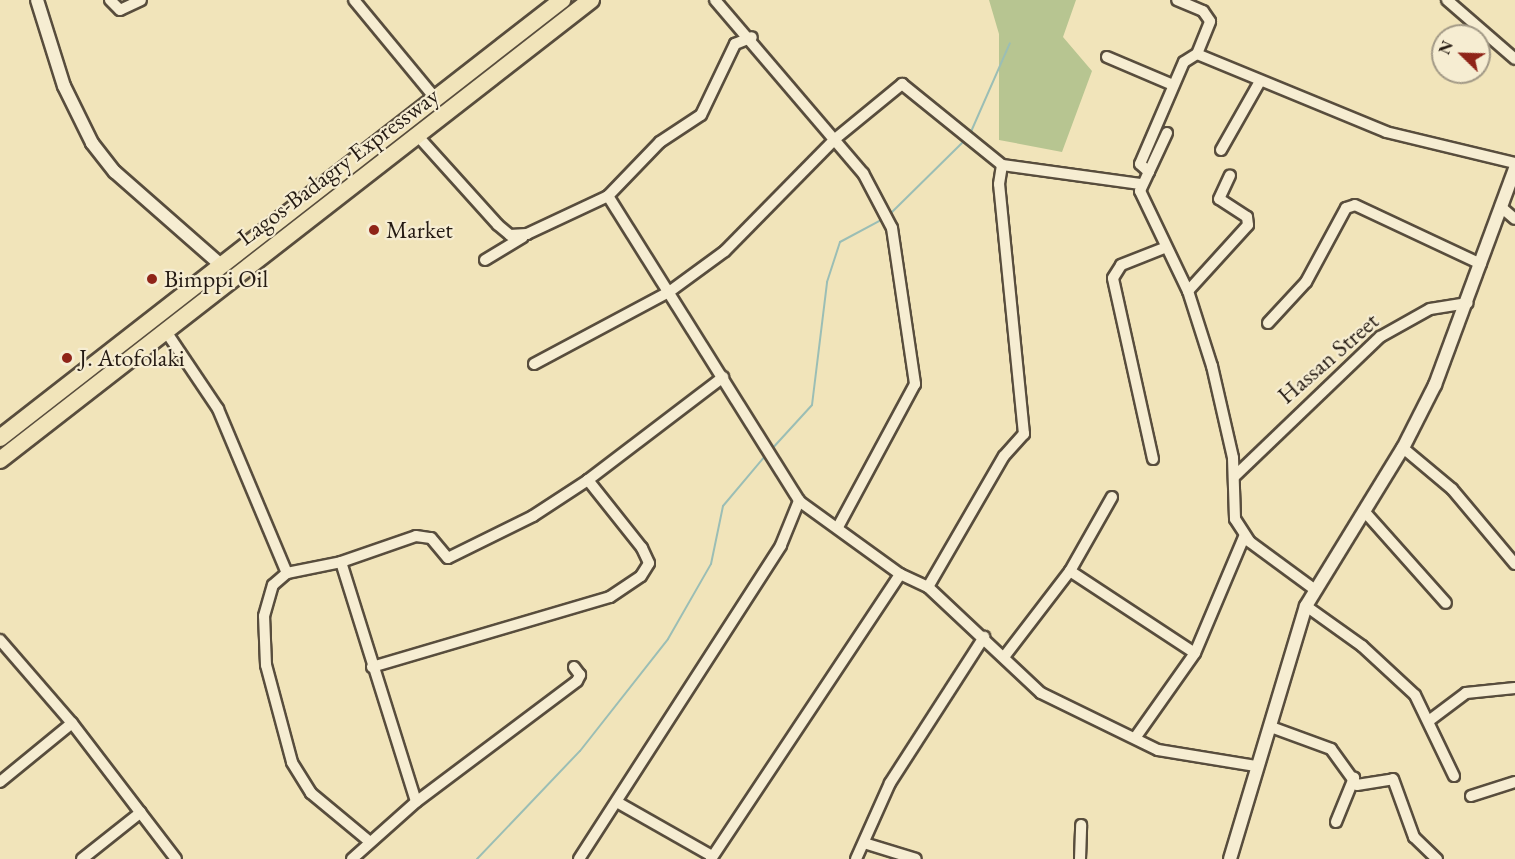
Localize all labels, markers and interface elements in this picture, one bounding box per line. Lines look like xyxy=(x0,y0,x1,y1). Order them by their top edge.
north arrow xyxy=(1431,24,1491,84)
text: N xyxy=(1434,37,1458,58)
street label: Lagos-Badagry Expressway xyxy=(232,81,444,251)
place label: Market xyxy=(386,216,453,244)
marker: Market xyxy=(367,223,381,237)
place label: Bimppi Oil xyxy=(164,265,268,293)
marker: Bimppi Oil xyxy=(145,272,159,286)
street label: Hassan Street xyxy=(1272,306,1384,410)
place label: J. Atofolaki xyxy=(79,344,185,372)
marker: J. Atofolaki xyxy=(60,351,74,365)

